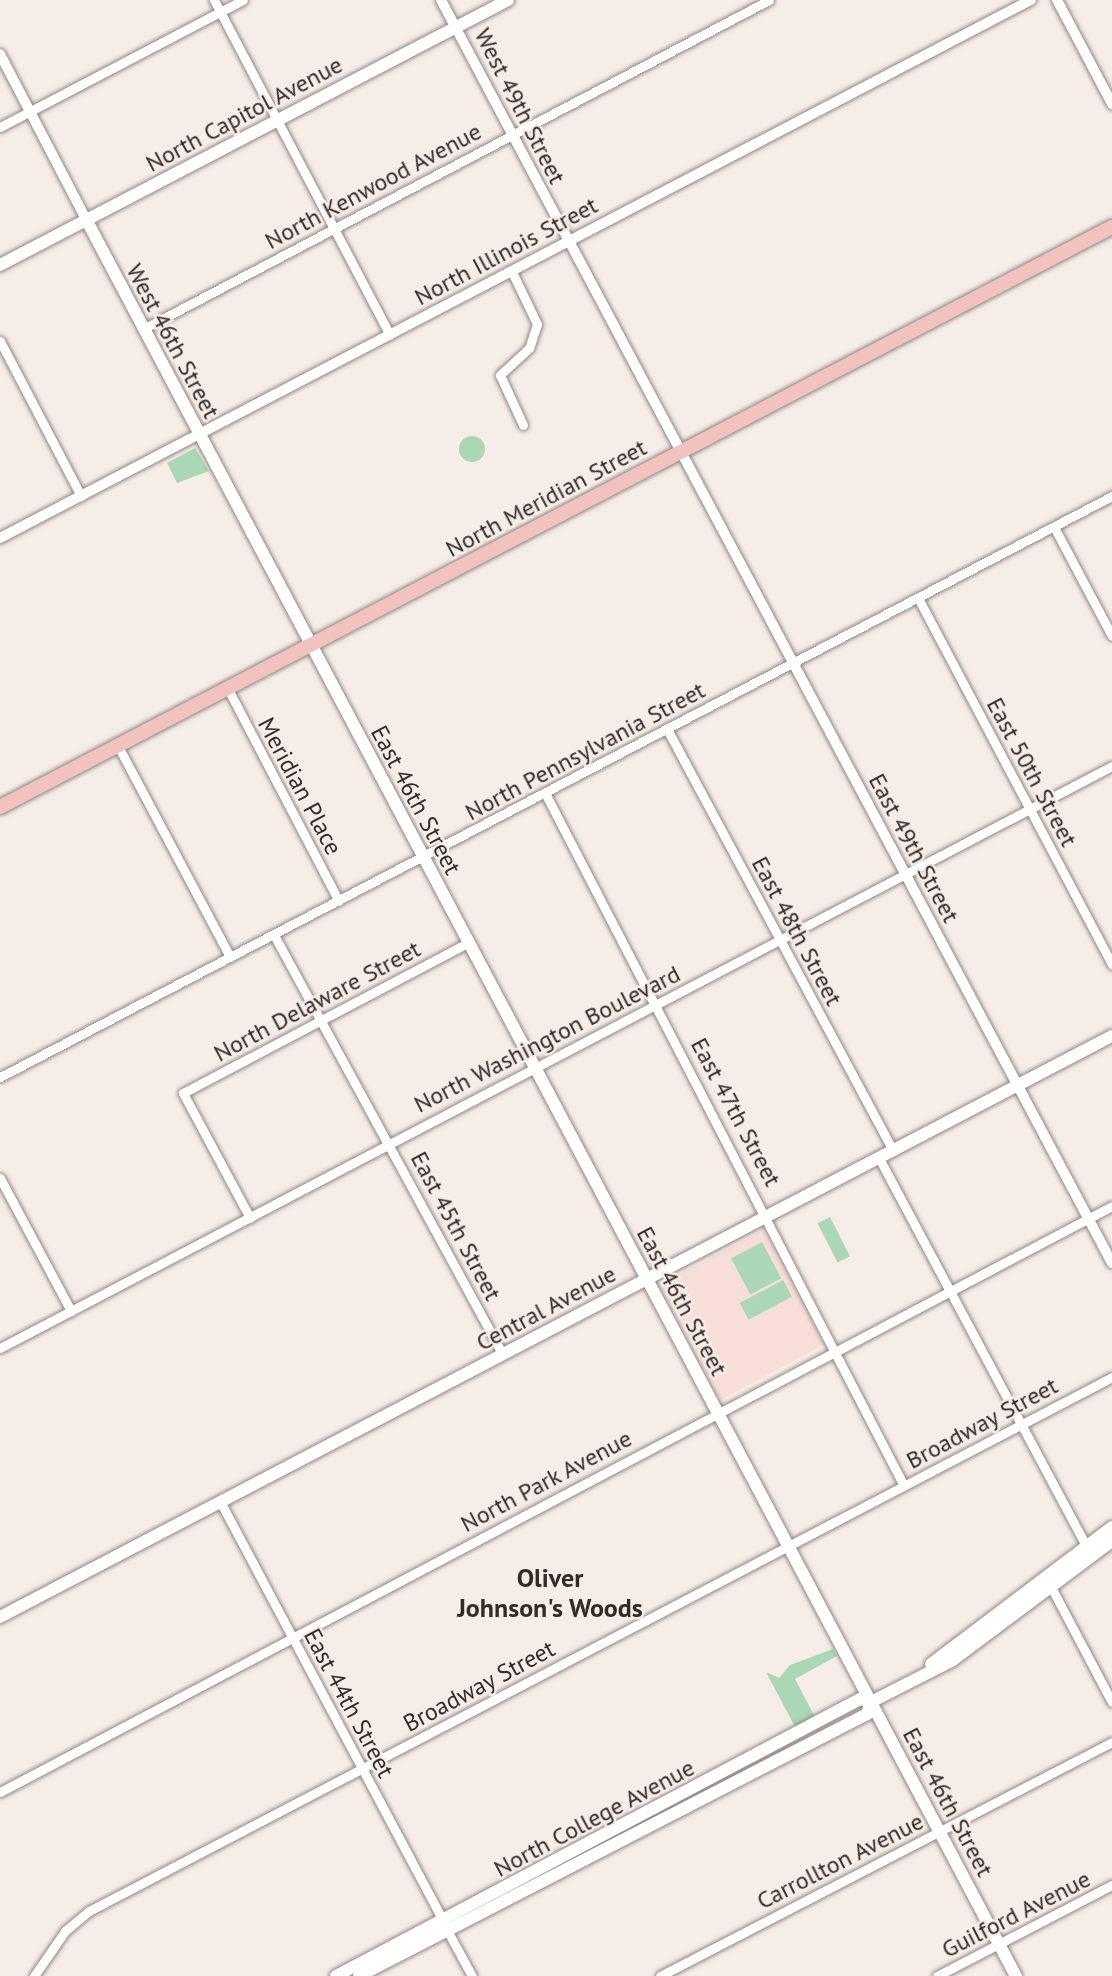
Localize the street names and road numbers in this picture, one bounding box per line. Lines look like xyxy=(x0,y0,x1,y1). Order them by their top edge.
street label: West 49th Street xyxy=(468,23,572,189)
street label: North Capitol Avenue xyxy=(140,50,348,178)
street label: North Kenwood Avenue xyxy=(260,117,486,255)
street label: North Illinois Street xyxy=(410,191,602,311)
street label: West 46th Street xyxy=(120,259,226,423)
street label: North Meridian Street xyxy=(441,433,651,563)
street label: North Pennsylvania Street xyxy=(460,675,710,827)
street label: East 50th Street xyxy=(981,693,1083,851)
street label: Meridian Place xyxy=(252,712,348,860)
street label: East 46th Street xyxy=(365,721,467,879)
street label: East 49th Street xyxy=(863,769,965,927)
street label: East 48th Street xyxy=(746,852,848,1010)
street label: North Delaware Street xyxy=(209,934,425,1068)
street label: North Washington Boulevard xyxy=(409,959,685,1119)
street label: East 47th Street xyxy=(685,1033,787,1191)
street label: East 45th Street xyxy=(405,1147,507,1305)
street label: East 46th Street xyxy=(631,1222,733,1380)
street label: Central Avenue xyxy=(471,1259,621,1357)
street label: Broadway Street xyxy=(901,1371,1063,1475)
street label: North Park Avenue xyxy=(455,1423,637,1539)
street label: East 44th Street xyxy=(298,1624,400,1782)
street label: Broadway Street xyxy=(398,1634,560,1738)
street label: East 46th Street xyxy=(897,1723,999,1881)
street label: North College Avenue xyxy=(488,1753,700,1883)
street label: Carrollton Avenue xyxy=(752,1806,928,1916)
street label: Guilford Avenue xyxy=(937,1864,1095,1964)

